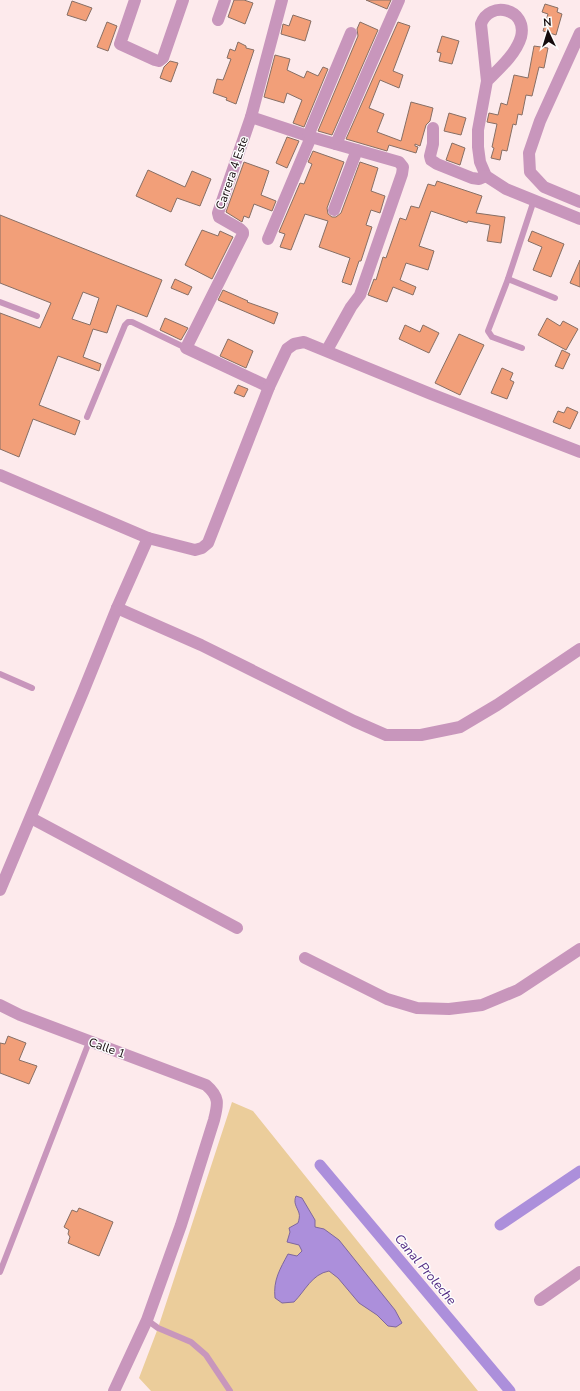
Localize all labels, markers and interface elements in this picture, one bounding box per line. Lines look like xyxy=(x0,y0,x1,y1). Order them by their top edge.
north arrow xyxy=(528,12,568,52)
text: N xyxy=(543,15,552,30)
street label: Carrera 4 Este xyxy=(212,134,252,212)
street label: Calle 1 xyxy=(86,1034,128,1062)
water label: Canal Proleche xyxy=(390,1230,460,1309)

